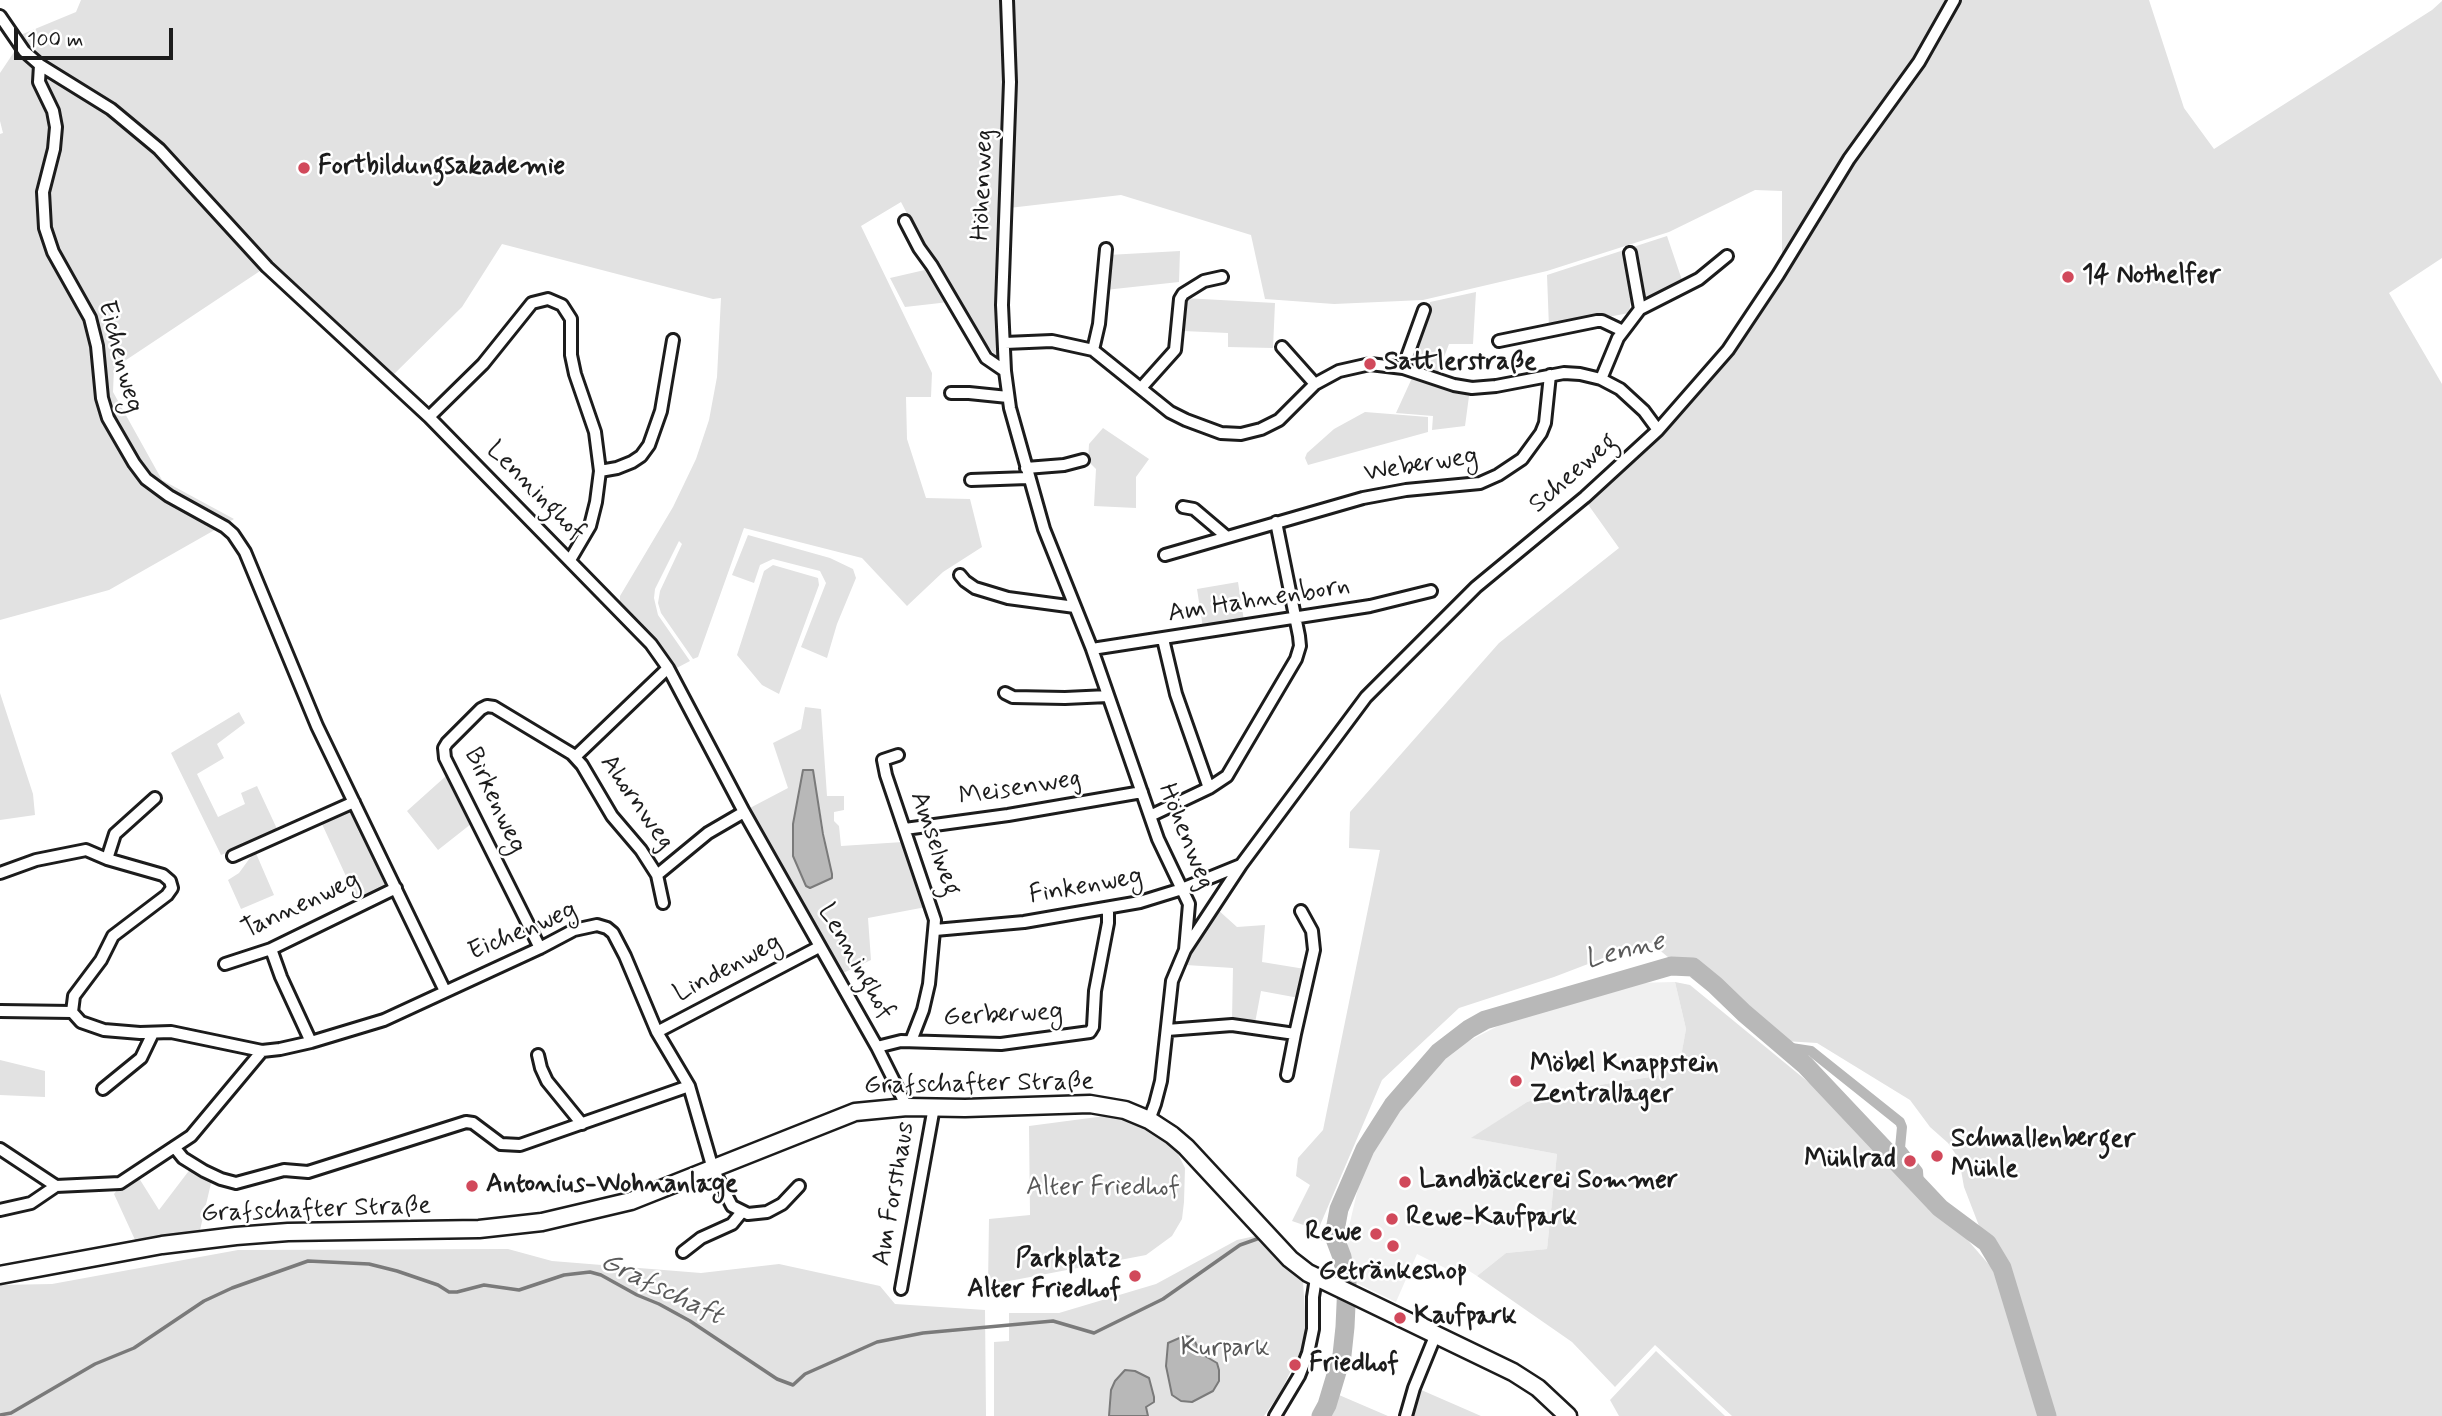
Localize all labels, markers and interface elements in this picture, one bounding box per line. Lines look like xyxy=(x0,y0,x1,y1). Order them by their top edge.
scale bar xyxy=(18,14,177,58)
text: 100 m xyxy=(27,26,83,54)
street label: Höhenweg xyxy=(966,129,1002,241)
place label: Fortbildungsakademie xyxy=(318,152,565,184)
marker: Fortbildungsakademie xyxy=(296,160,312,176)
place label: 14 Nothelfer xyxy=(2082,261,2221,293)
marker: 14 Nothelfer xyxy=(2060,269,2076,285)
street label: Eichenweg xyxy=(89,298,149,416)
place label: Sattlerstraße xyxy=(1384,348,1537,380)
marker: Sattlerstraße xyxy=(1362,356,1378,372)
street label: Scheeweg xyxy=(1523,427,1625,521)
street label: Lenninghof xyxy=(479,436,591,548)
street label: Weberweg xyxy=(1362,442,1480,490)
street label: Am Hahnenborn xyxy=(1166,571,1352,631)
street label: Birkenweg xyxy=(456,743,532,859)
street label: Ahornweg xyxy=(592,749,680,857)
street label: Meisenweg xyxy=(957,764,1083,814)
street label: Höhenweg xyxy=(1150,779,1220,895)
street label: Amselweg xyxy=(902,788,966,900)
street label: Finkenweg xyxy=(1027,862,1145,912)
street label: Tannenweg xyxy=(237,865,365,947)
street label: Eichenweg xyxy=(464,895,582,969)
street label: Lenninghof xyxy=(809,899,901,1025)
water label: Lenne xyxy=(1582,926,1668,978)
street label: Lindenweg xyxy=(669,928,787,1010)
street label: Gerberweg xyxy=(942,997,1064,1035)
place label: Möbel Knappstein Zentrallager xyxy=(1530,1050,1719,1112)
street label: Grafschafter Straße xyxy=(864,1067,1094,1103)
marker: Möbel Knappstein Zentrallager xyxy=(1508,1073,1524,1089)
street label: Am Forsthaus xyxy=(867,1120,923,1268)
place label: Schmallenberger Mühle xyxy=(1951,1125,2135,1186)
place label: Mühlrad xyxy=(1804,1145,1896,1177)
marker: Schmallenberger Mühle xyxy=(1929,1148,1945,1164)
marker: Mühlrad xyxy=(1902,1153,1918,1169)
place label: Landbäckerei Sommer xyxy=(1419,1166,1678,1198)
place label: Antonius-Wohnanlage xyxy=(486,1170,738,1202)
park label: Alter Friedhof xyxy=(1026,1173,1180,1205)
marker: Landbäckerei Sommer xyxy=(1397,1174,1413,1190)
marker: Antonius-Wohnanlage xyxy=(464,1178,480,1194)
street label: Grafschafter Straße xyxy=(200,1191,432,1231)
place label: Rewe-Kaufpark xyxy=(1406,1203,1577,1235)
marker: Rewe-Kaufpark xyxy=(1384,1211,1400,1227)
place label: Rewe xyxy=(1305,1218,1362,1250)
marker: Rewe xyxy=(1368,1226,1384,1242)
marker: Getränkeshop xyxy=(1385,1238,1401,1254)
place label: Parkplatz Alter Friedhof xyxy=(967,1245,1121,1306)
water label: Grafschaft xyxy=(594,1246,728,1334)
place label: Getränkeshop xyxy=(1319,1257,1467,1289)
marker: Parkplatz Alter Friedhof xyxy=(1127,1268,1143,1284)
place label: Kaufpark xyxy=(1414,1302,1517,1334)
marker: Kaufpark xyxy=(1392,1310,1408,1326)
park label: Kurpark xyxy=(1180,1334,1270,1366)
place label: Friedhof xyxy=(1309,1349,1399,1381)
marker: Friedhof xyxy=(1287,1357,1303,1373)

